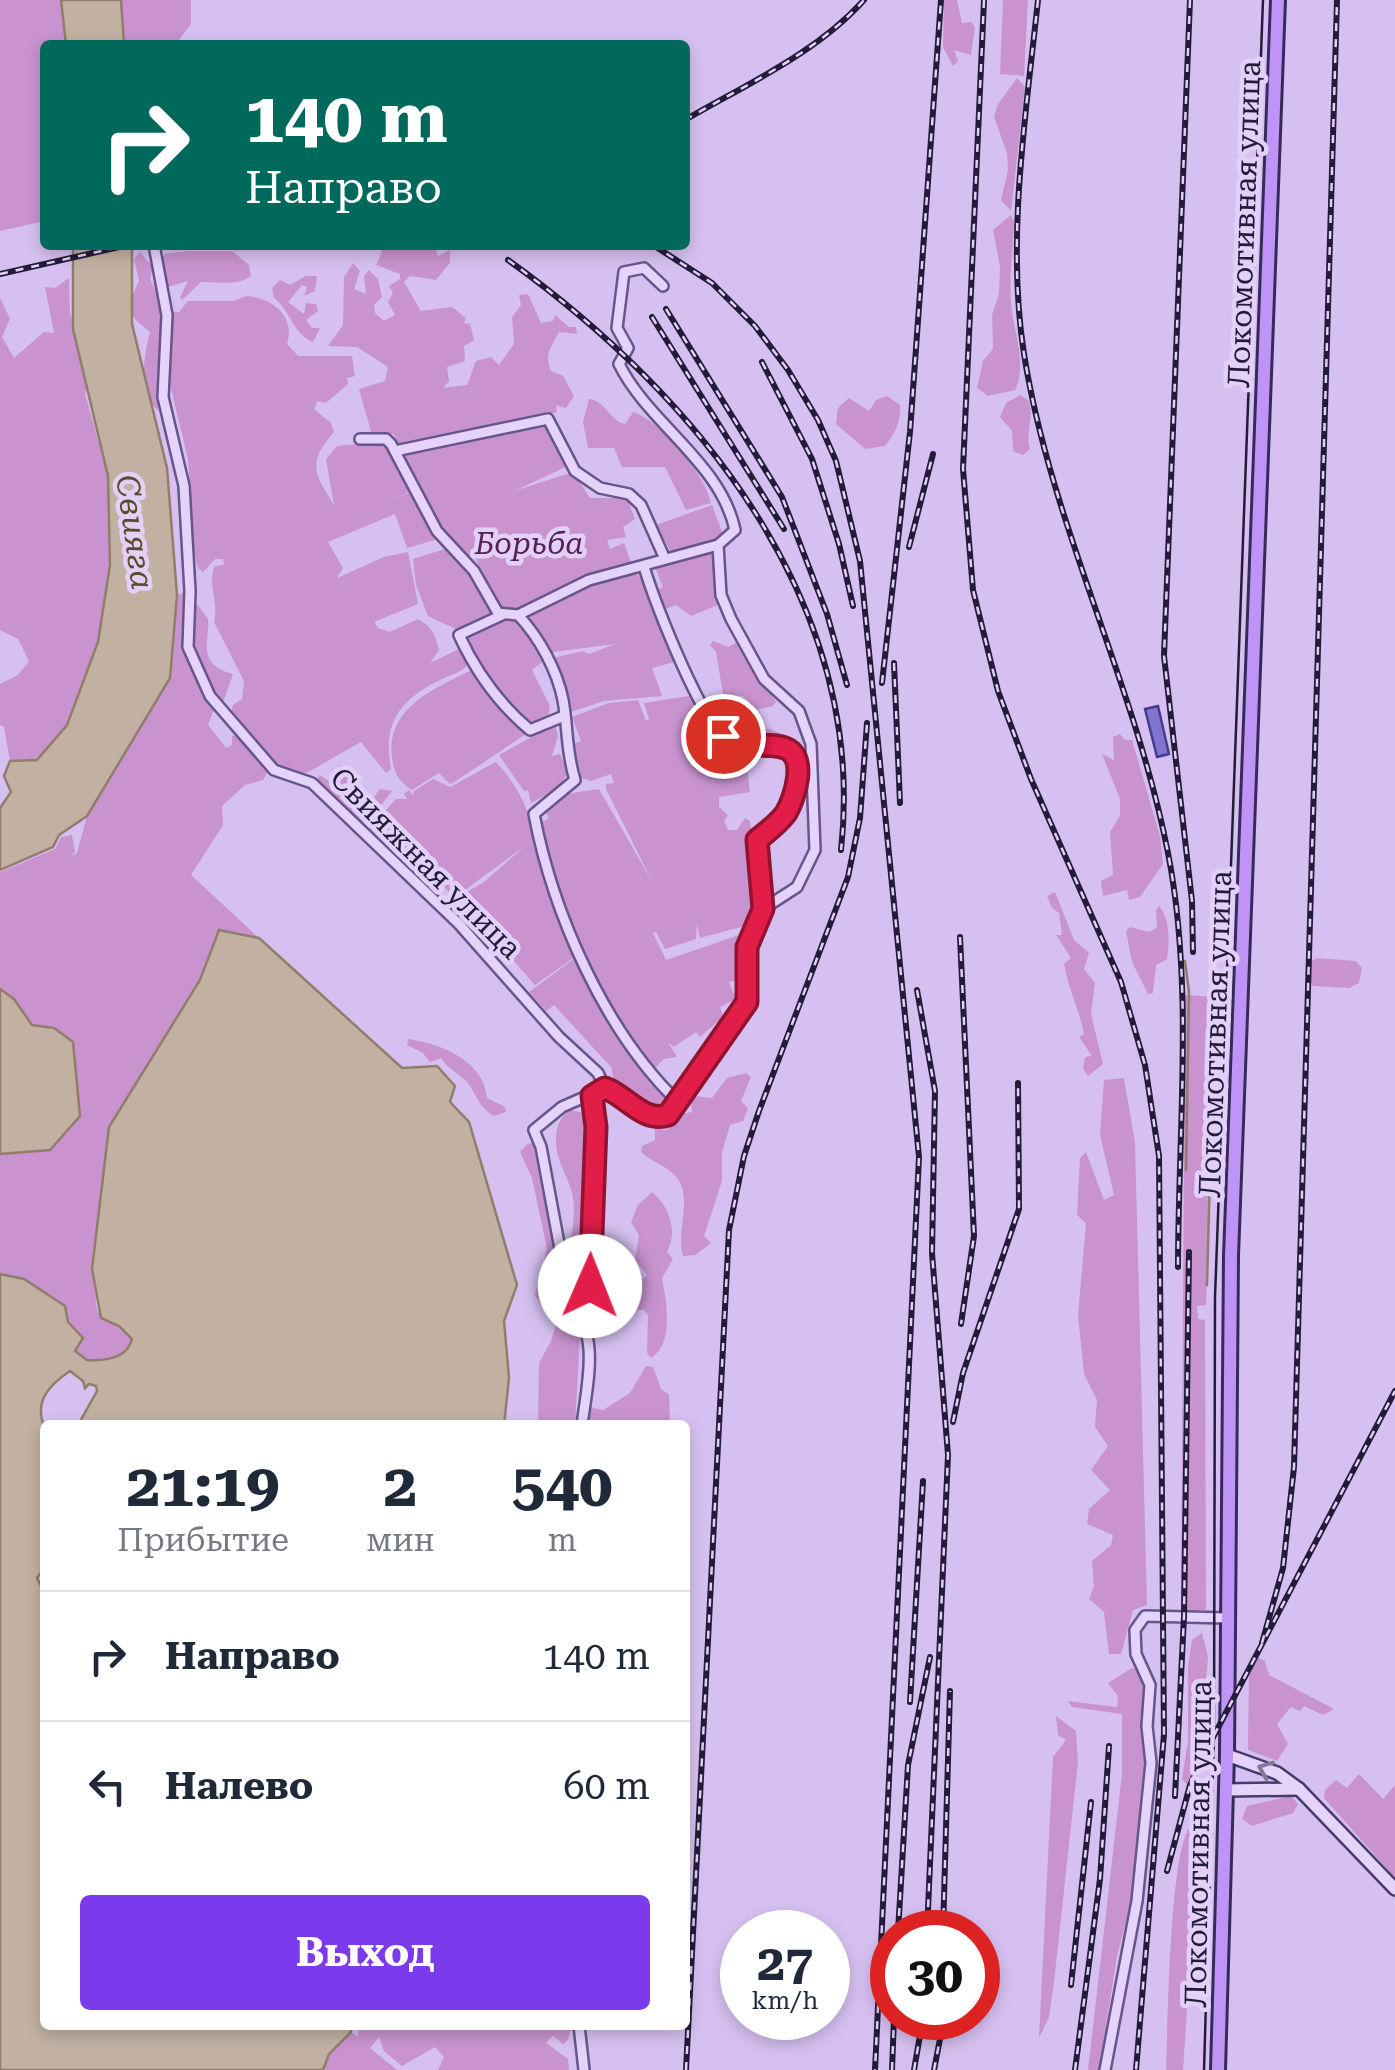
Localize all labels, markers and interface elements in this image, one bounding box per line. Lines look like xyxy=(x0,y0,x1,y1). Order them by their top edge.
street label: Локомотивная улица xyxy=(1221,60,1267,388)
text: 140 m xyxy=(245,77,448,159)
icon: right xyxy=(80,80,210,210)
text: Направо xyxy=(245,161,442,214)
water label: Свияга xyxy=(108,472,162,592)
park label: Борьба xyxy=(474,526,583,561)
pin xyxy=(681,694,766,779)
icon: arrive xyxy=(696,709,751,764)
street label: Свияжная улица xyxy=(323,760,529,966)
street label: Локомотивная улица xyxy=(1192,870,1238,1198)
position arrow xyxy=(538,1234,642,1338)
text: 21:19 xyxy=(127,1450,280,1521)
text: 2 xyxy=(384,1450,417,1521)
text: 540 xyxy=(512,1450,613,1521)
text: Прибытие xyxy=(117,1521,289,1559)
text: мин xyxy=(366,1521,434,1559)
text: m xyxy=(548,1521,577,1559)
icon: right xyxy=(80,1629,135,1684)
text: Направо xyxy=(165,1634,340,1678)
text: 140 m xyxy=(542,1634,650,1678)
street label: Локомотивная улица xyxy=(1178,1680,1218,2008)
icon: left xyxy=(80,1759,135,1814)
one-way arrow xyxy=(1257,1760,1275,1780)
text: Налево xyxy=(165,1764,313,1808)
text: 60 m xyxy=(563,1764,650,1808)
button: Выход xyxy=(80,1895,650,2010)
speed limit sign: 30 xyxy=(870,1910,1000,2040)
text: 27 xyxy=(757,1934,813,1992)
text: km/h xyxy=(752,1986,818,2015)

